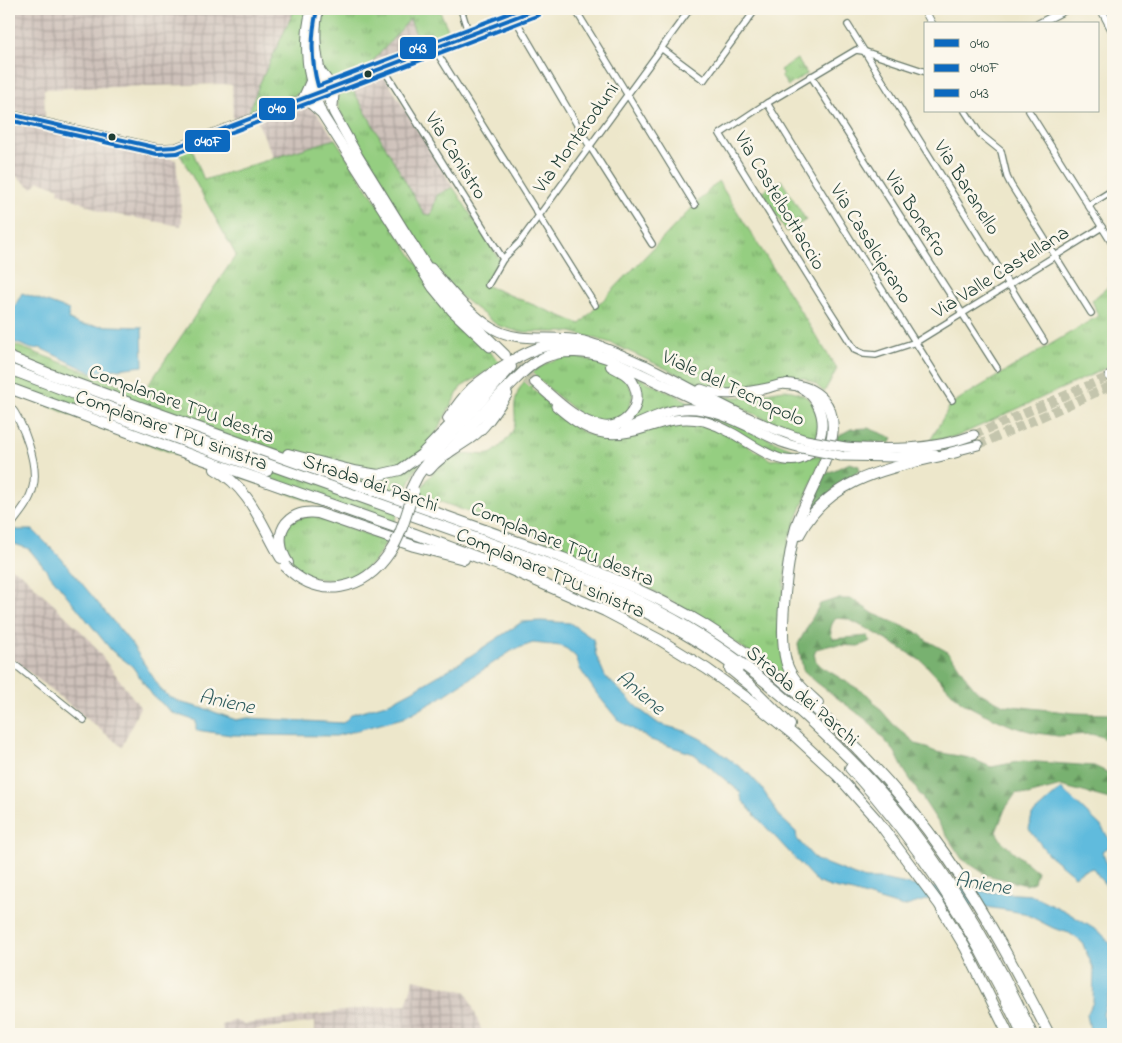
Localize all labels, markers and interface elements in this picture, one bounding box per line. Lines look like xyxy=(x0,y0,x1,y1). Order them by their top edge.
legend xyxy=(924,22,1100,112)
text: 040 xyxy=(970,33,990,55)
line badge: 043 xyxy=(399,36,437,60)
text: 043 xyxy=(408,39,427,60)
text: 040F xyxy=(970,57,999,79)
unlabelled marker xyxy=(363,69,373,79)
street label: Via Monteroduni xyxy=(526,77,627,201)
text: 043 xyxy=(970,83,989,105)
line badge: 040 xyxy=(258,97,296,121)
text: 040 xyxy=(267,99,286,120)
street label: Via Canistro xyxy=(416,106,493,206)
street label: Via Castelbottaccio xyxy=(725,125,832,276)
line badge: 040F xyxy=(184,129,231,153)
unlabelled marker xyxy=(107,132,117,142)
text: 040F xyxy=(194,132,222,153)
street label: Via Baranello xyxy=(925,134,1007,241)
street label: Via Bonefro xyxy=(876,165,954,263)
street label: Via Casalciprano xyxy=(821,178,918,310)
street label: Via Valle Castellana xyxy=(926,219,1075,327)
street label: Viale del Tecnopolo xyxy=(656,343,809,435)
street label: Complanare TPU destra xyxy=(84,358,278,452)
street label: Complanare TPU sinistra xyxy=(71,383,271,480)
street label: Strada dei Parchi xyxy=(298,448,442,521)
street label: Complanare TPU destra xyxy=(466,495,658,595)
street label: Complanare TPU sinistra xyxy=(451,521,649,627)
street label: Strada dei Parchi xyxy=(738,639,864,754)
water label: Aniene xyxy=(609,664,672,724)
water label: Aniene xyxy=(196,682,259,724)
water label: Aniene xyxy=(953,866,1014,904)

